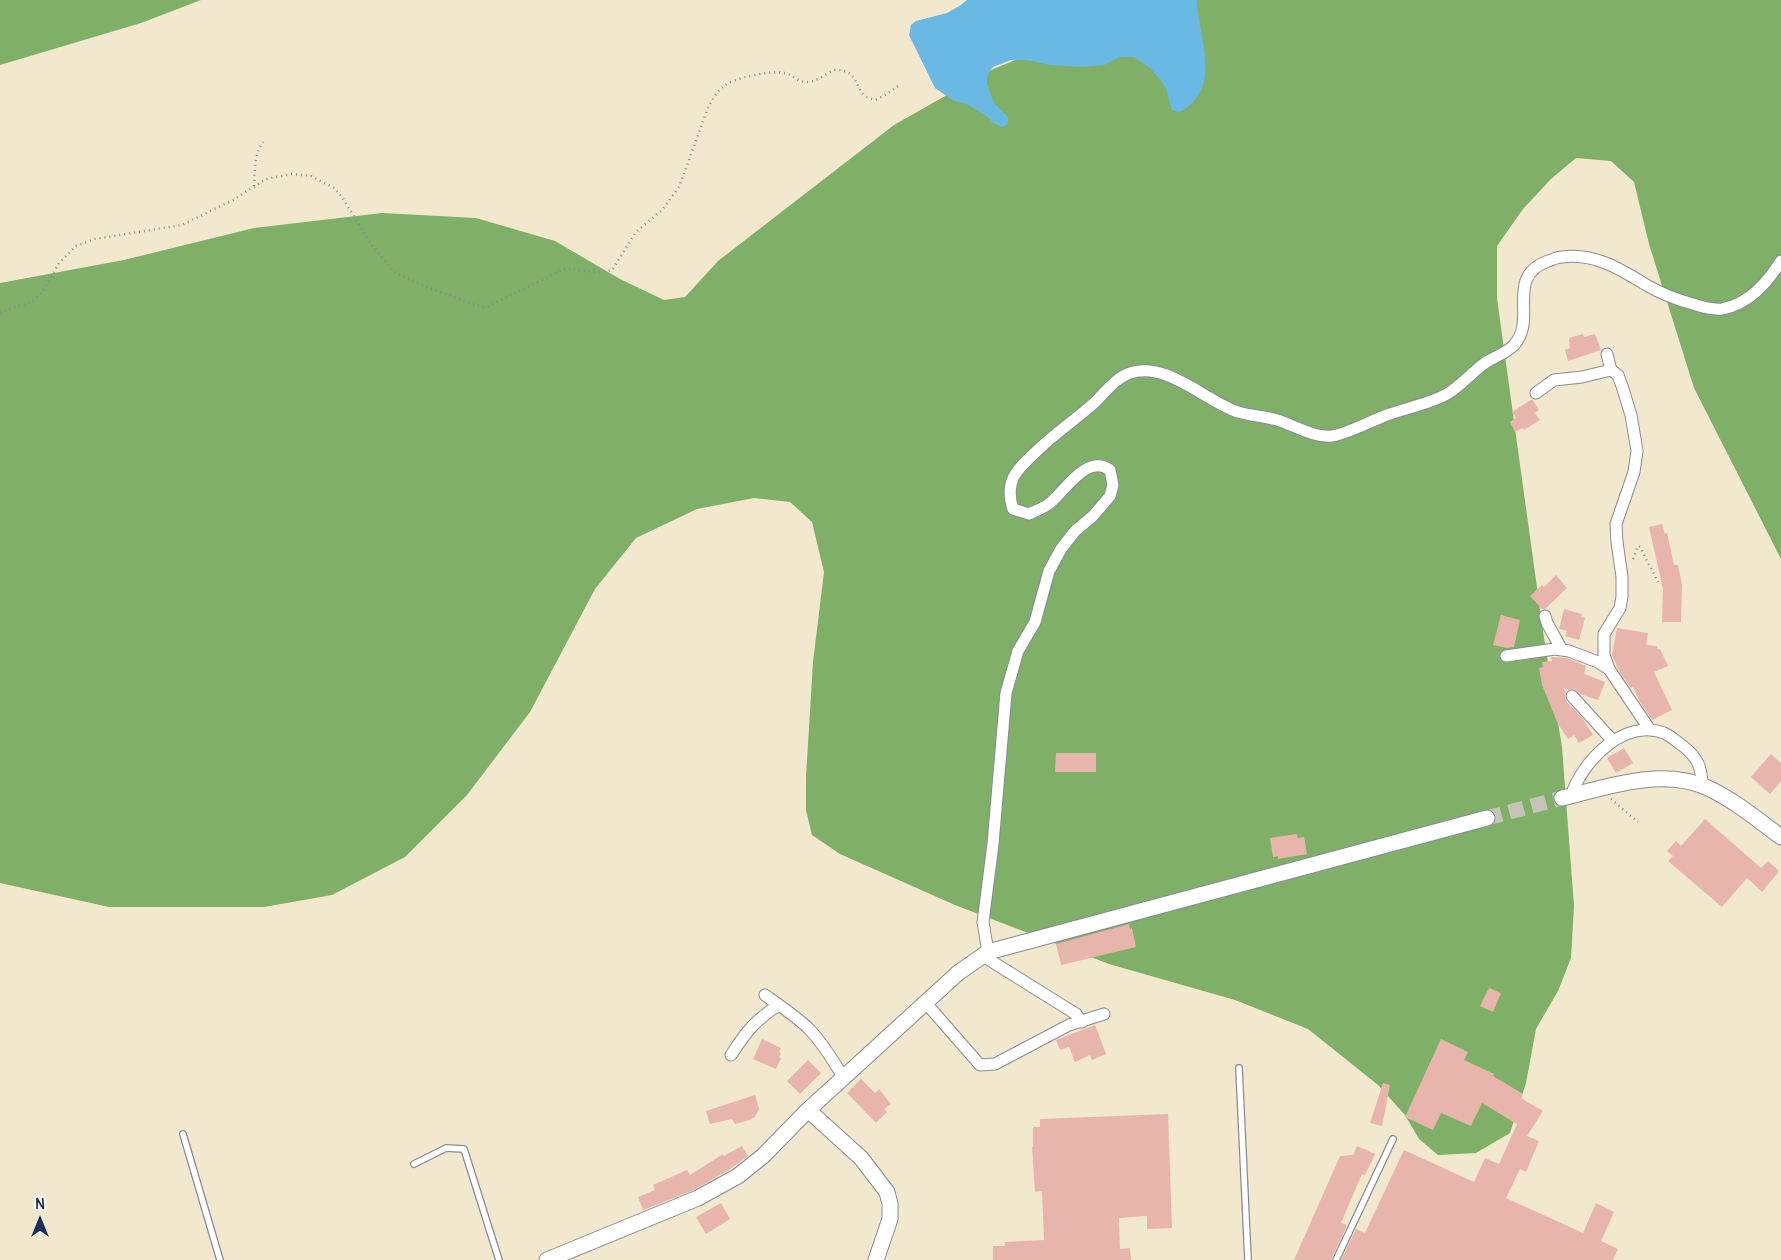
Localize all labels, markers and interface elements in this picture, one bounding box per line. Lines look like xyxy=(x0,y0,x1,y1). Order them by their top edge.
north arrow xyxy=(15,1195,65,1245)
text: N xyxy=(35,1196,45,1213)

